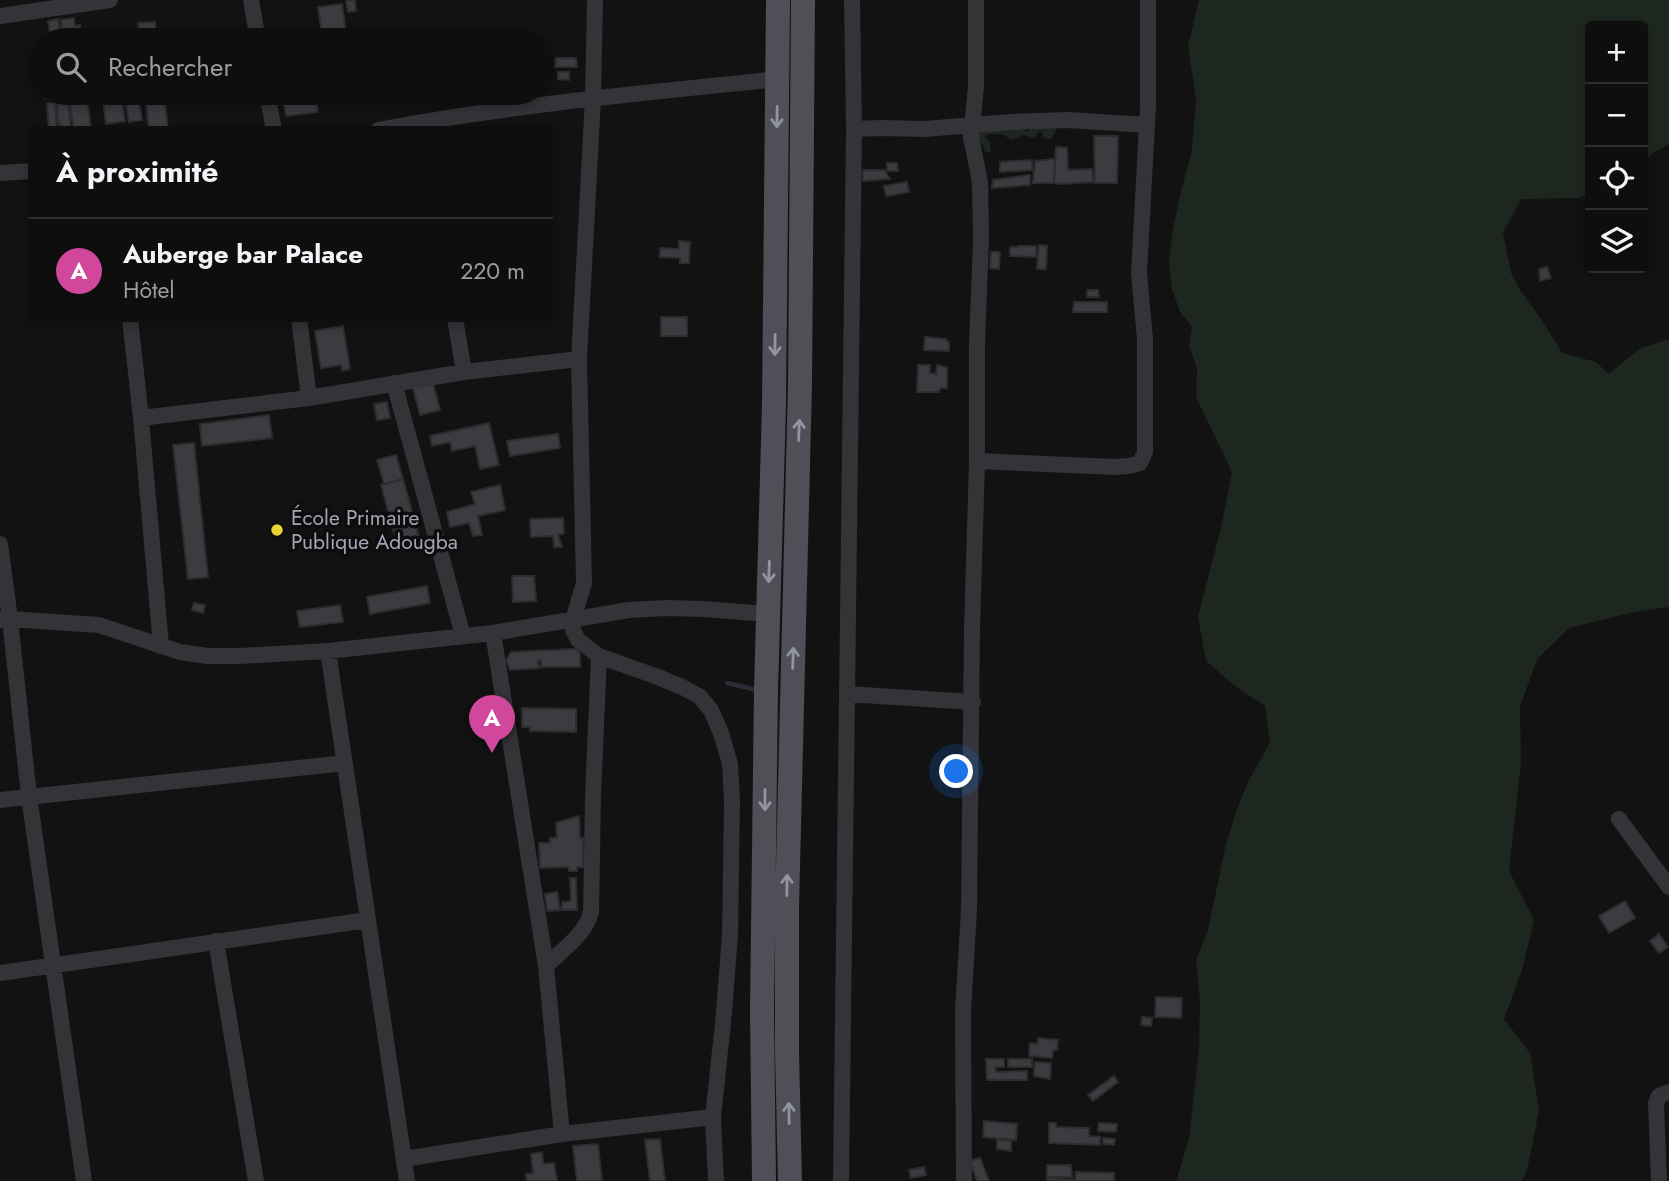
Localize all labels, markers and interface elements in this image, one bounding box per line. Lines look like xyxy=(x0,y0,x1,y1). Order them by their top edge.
map controls xyxy=(1585,21,1648,273)
button: + xyxy=(1585,21,1648,84)
search box xyxy=(28,28,553,105)
icon: search xyxy=(52,48,90,86)
text: Rechercher xyxy=(108,48,232,86)
button: − xyxy=(1585,84,1648,147)
one-way arrow xyxy=(771,105,784,128)
button: locate xyxy=(1585,147,1648,210)
text: À proximité xyxy=(56,150,219,193)
button: layers xyxy=(1585,210,1648,273)
text: Auberge bar Palace xyxy=(123,235,363,273)
text: A xyxy=(71,254,87,288)
text: 220 m xyxy=(460,254,525,288)
text: Hôtel xyxy=(123,273,175,307)
one-way arrow xyxy=(768,333,782,356)
one-way arrow xyxy=(792,419,805,442)
place label: École Primaire Publique Adougba xyxy=(291,503,458,557)
marker: École Primaire Publique Adougba xyxy=(269,522,285,538)
one-way arrow xyxy=(763,560,776,583)
one-way arrow xyxy=(786,647,799,670)
pin: A xyxy=(469,695,515,753)
your location xyxy=(939,754,973,788)
one-way arrow xyxy=(758,788,772,811)
one-way arrow xyxy=(781,874,794,897)
one-way arrow xyxy=(782,1102,795,1125)

